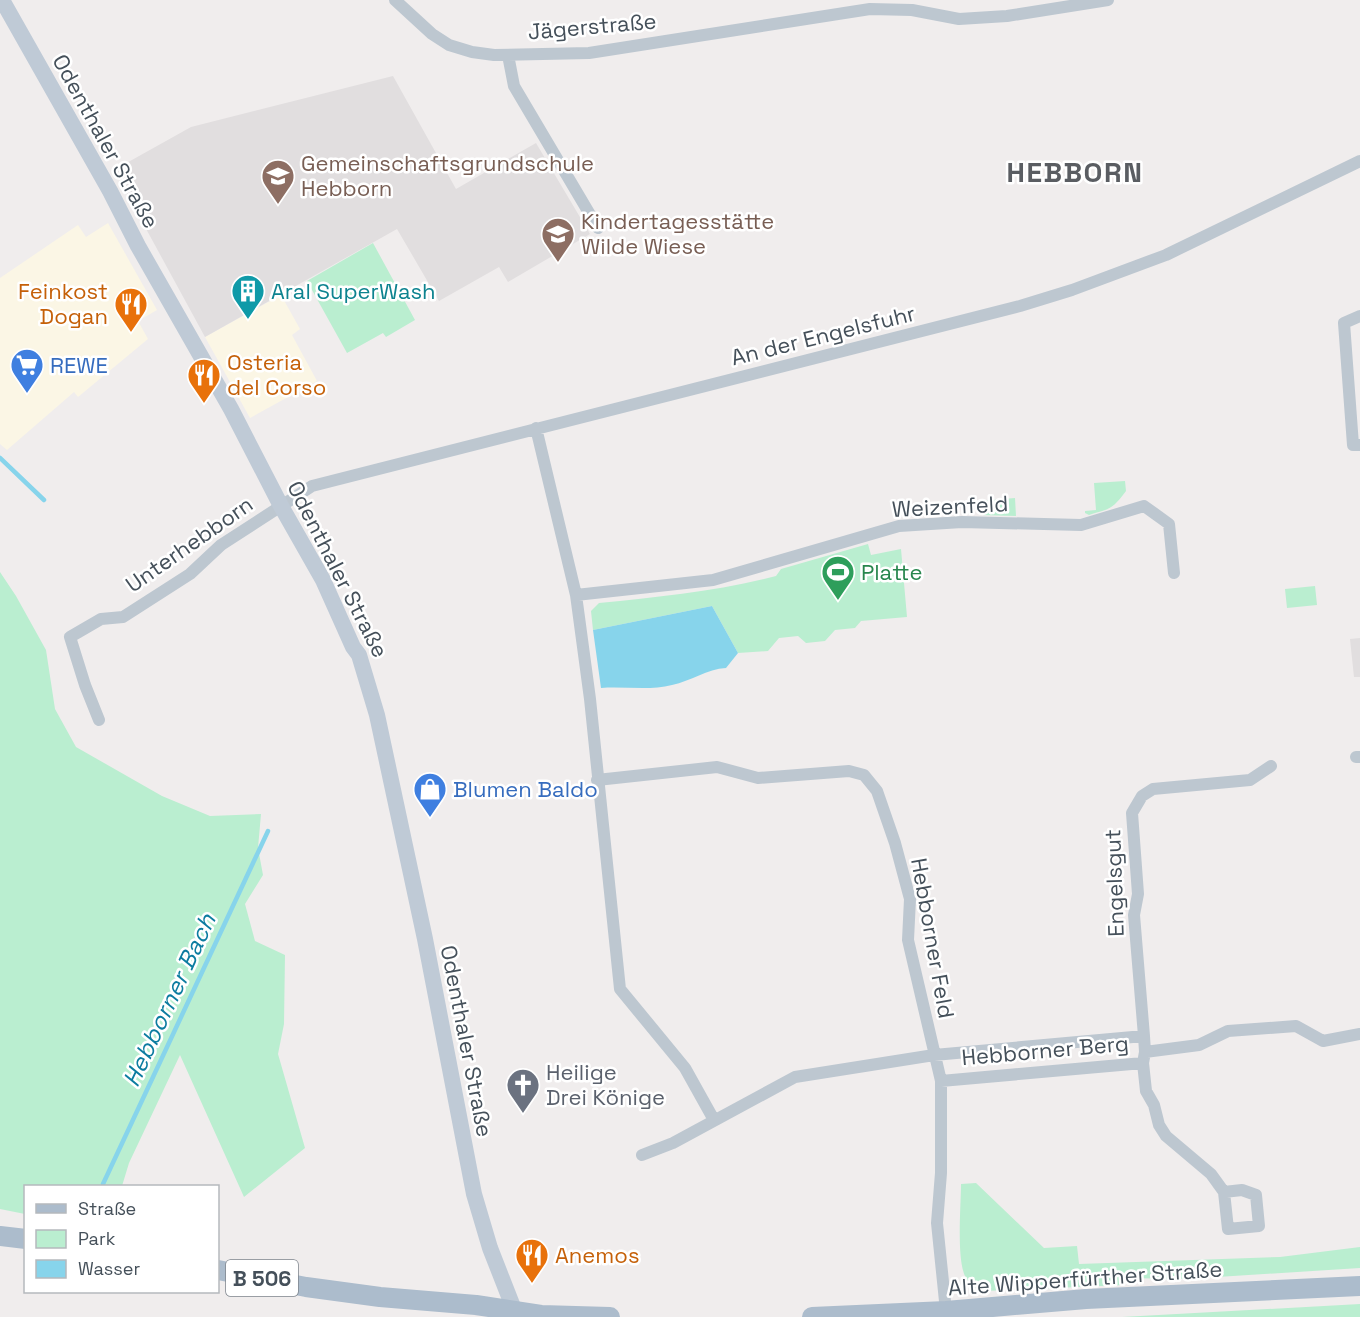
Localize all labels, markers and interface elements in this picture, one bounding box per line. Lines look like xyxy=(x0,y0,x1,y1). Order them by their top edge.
street label: Jägerstraße xyxy=(527,6,657,46)
street label: Odenthaler Straße xyxy=(47,49,165,233)
place label: Gemeinschaftsgrundschule Hebborn xyxy=(301,149,594,202)
district label: HEBBORN xyxy=(1007,154,1143,190)
school or university icon: Gemeinschaftsgrundschule Hebborn xyxy=(260,158,296,205)
place label: Kindertagesstätte Wilde Wiese xyxy=(581,207,774,260)
school or university icon: Kindertagesstätte Wilde Wiese xyxy=(540,216,576,263)
building icon: Aral SuperWash xyxy=(230,273,266,320)
place label: Feinkost Dogan xyxy=(18,277,108,330)
place label: Aral SuperWash xyxy=(271,277,436,305)
restaurant icon: Feinkost Dogan xyxy=(113,286,149,333)
street label: An der Engelsfuhr xyxy=(728,299,918,371)
supermarket icon: REWE xyxy=(9,347,45,394)
place label: Osteria del Corso xyxy=(227,348,326,401)
place label: REWE xyxy=(50,351,108,379)
restaurant icon: Osteria del Corso xyxy=(186,357,222,404)
street label: Odenthaler Straße xyxy=(281,476,395,662)
street label: Weizenfeld xyxy=(891,489,1009,523)
street label: Unterhebborn xyxy=(120,490,258,598)
sports icon: Platte xyxy=(820,554,856,601)
place label: Platte xyxy=(861,558,923,586)
shop icon: Blumen Baldo xyxy=(412,771,448,818)
place label: Blumen Baldo xyxy=(453,775,598,803)
street label: Engelsgut xyxy=(1098,829,1130,937)
street label: Hebborner Feld xyxy=(905,856,961,1020)
water label: Hebborner Bach xyxy=(115,907,223,1091)
street label: Odenthaler Straße xyxy=(435,943,499,1139)
street label: Hebborner Berg xyxy=(960,1029,1130,1071)
place label: Heilige Drei Könige xyxy=(546,1058,665,1111)
church icon: Heilige Drei Könige xyxy=(505,1067,541,1114)
legend xyxy=(24,1185,219,1293)
text: Straße xyxy=(78,1197,136,1220)
text: Park xyxy=(78,1227,116,1250)
restaurant icon: Anemos xyxy=(514,1237,550,1284)
place label: Anemos xyxy=(555,1241,639,1269)
street label: Alte Wipperfürther Straße xyxy=(947,1254,1223,1302)
text: Wasser xyxy=(78,1257,140,1280)
road number: B 506 xyxy=(226,1260,298,1296)

